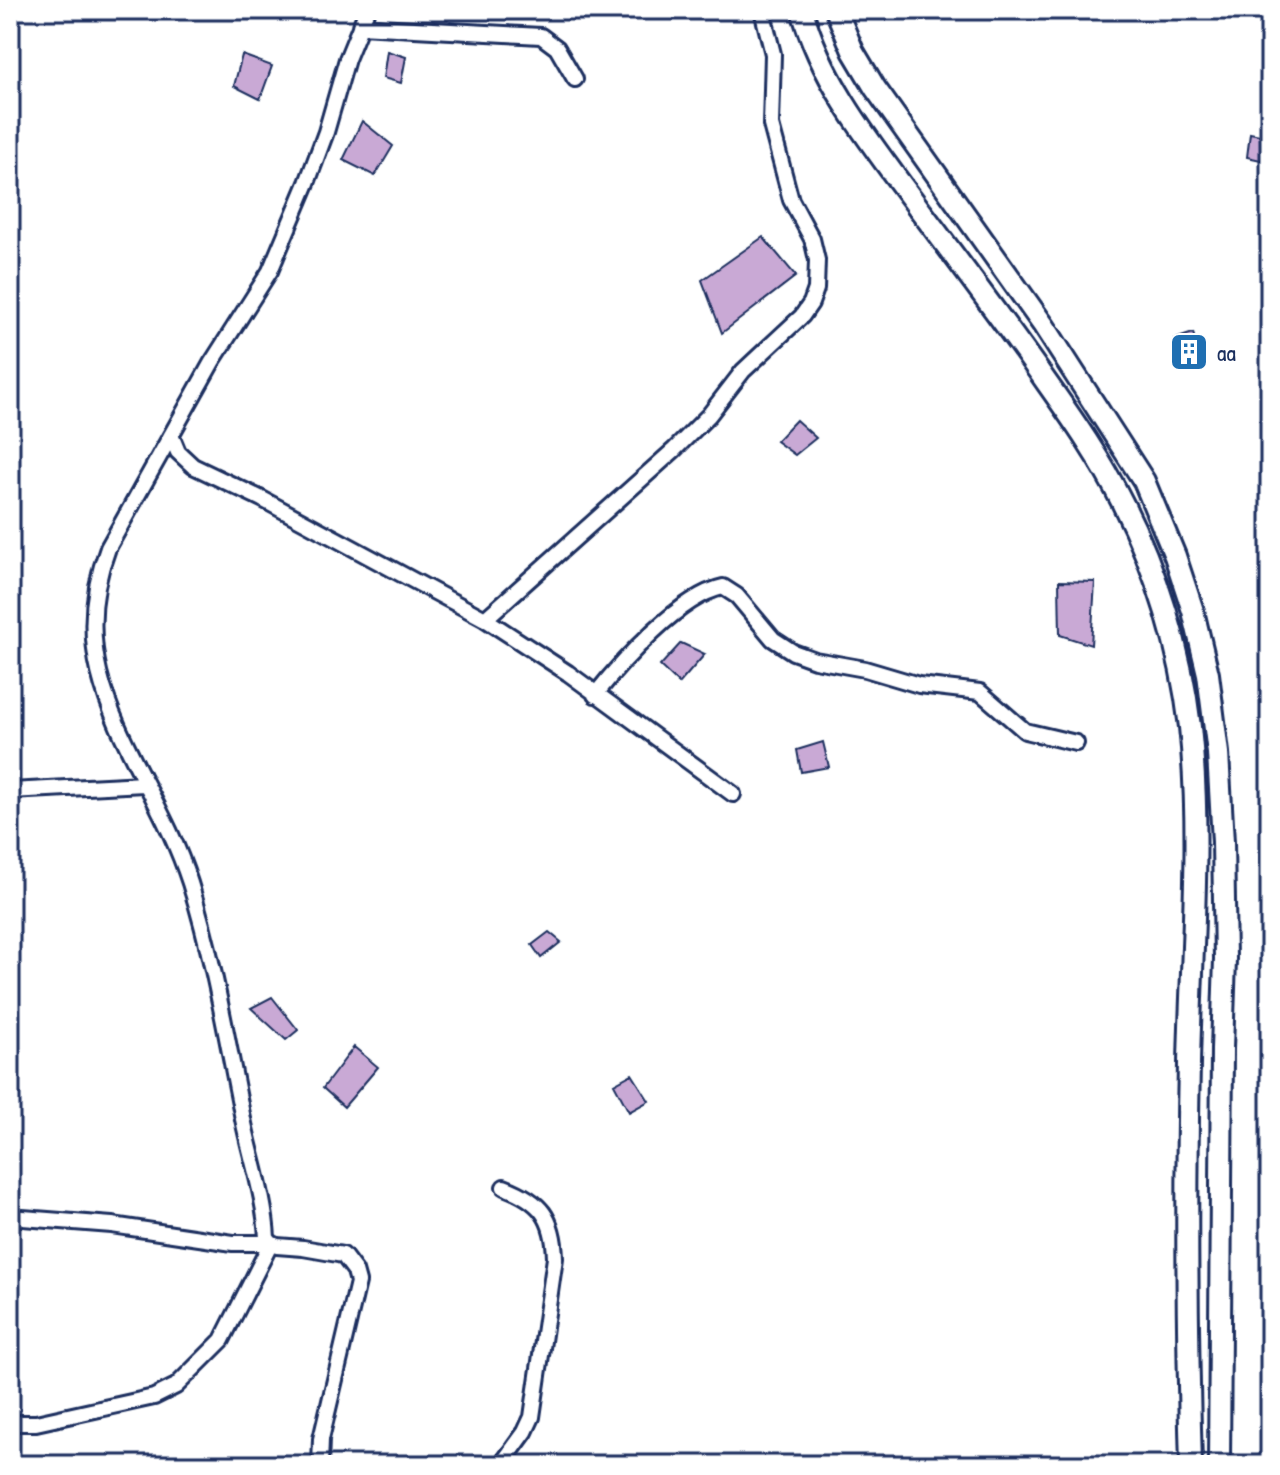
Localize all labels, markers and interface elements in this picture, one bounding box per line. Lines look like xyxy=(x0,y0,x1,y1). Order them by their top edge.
building icon: aa xyxy=(1168,331,1210,373)
place label: aa xyxy=(1217,336,1236,368)

